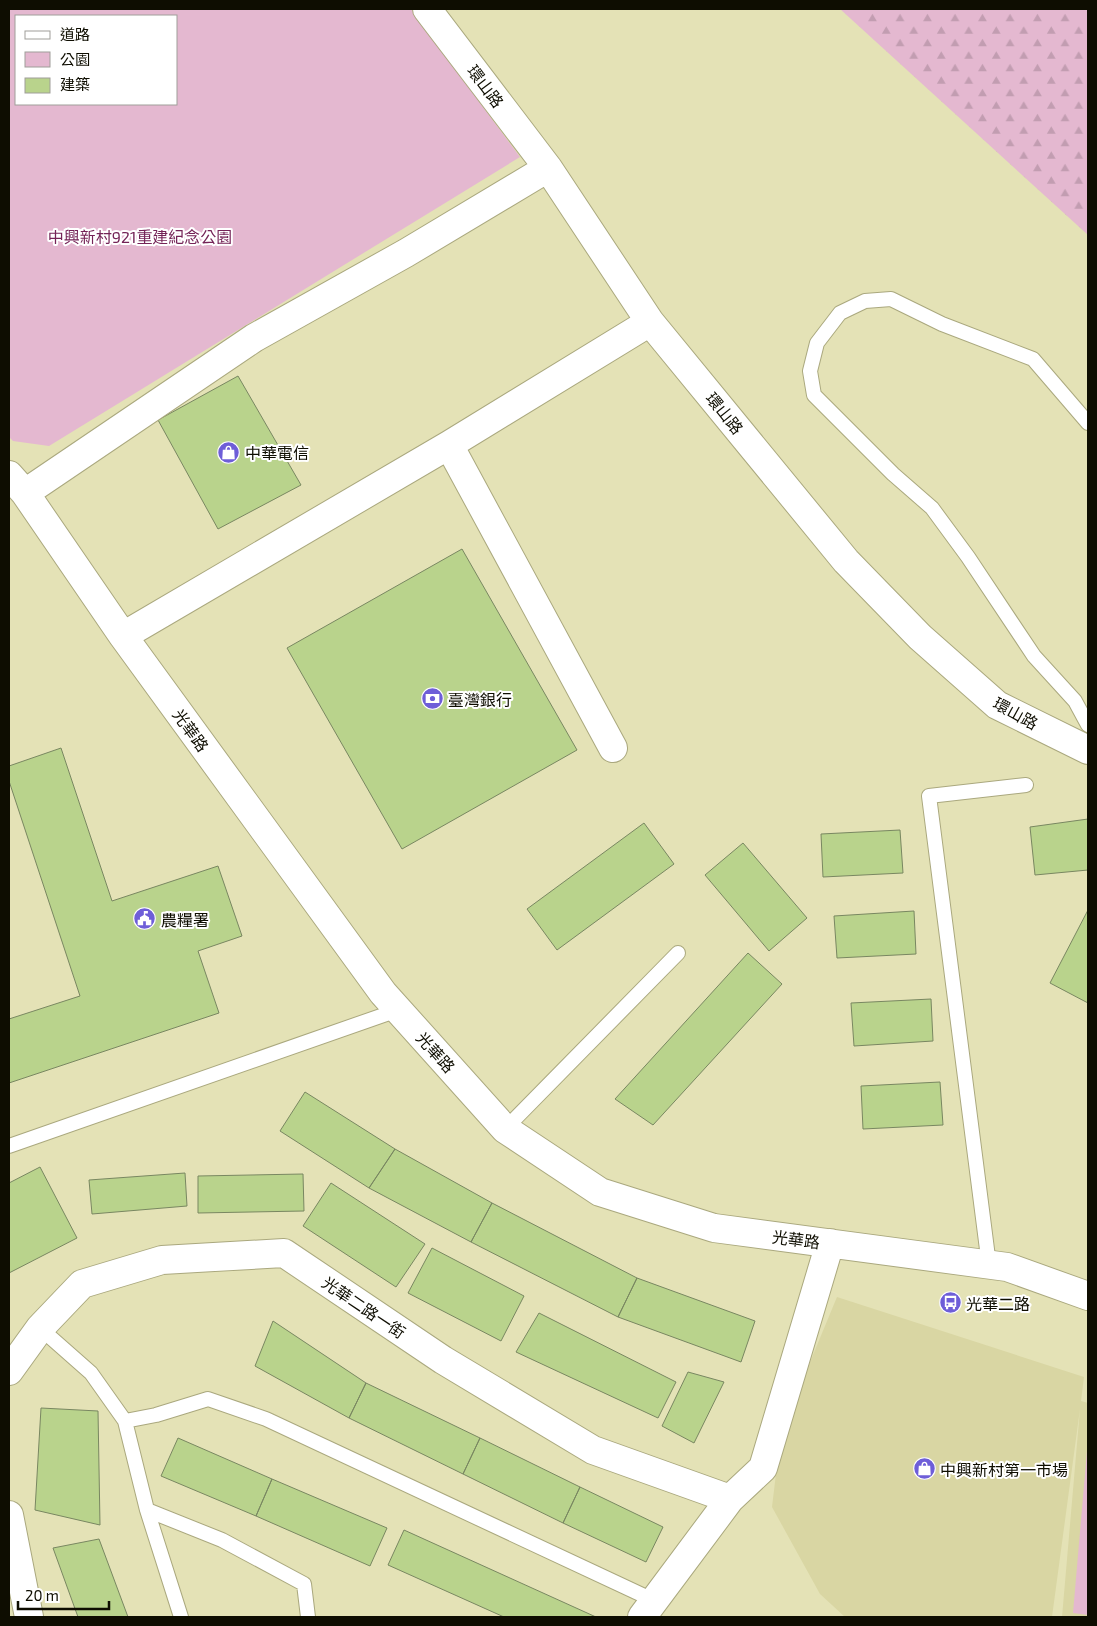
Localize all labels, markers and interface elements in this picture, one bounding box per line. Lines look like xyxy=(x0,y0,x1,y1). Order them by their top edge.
legend xyxy=(15,15,178,105)
text: 道路 xyxy=(60,25,90,43)
text: 公園 xyxy=(60,50,90,68)
street label: 環山路 xyxy=(464,61,508,111)
text: 建築 xyxy=(60,75,90,93)
park label: 中興新村921重建紀念公園 xyxy=(48,227,232,246)
street label: 環山路 xyxy=(703,388,747,438)
shop icon: 中華電信 xyxy=(217,440,241,464)
place label: 中華電信 xyxy=(245,443,309,462)
bank icon: 臺灣銀行 xyxy=(420,687,444,711)
place label: 臺灣銀行 xyxy=(448,690,512,709)
street label: 環山路 xyxy=(990,693,1042,733)
street label: 光華路 xyxy=(169,705,213,755)
public building icon: 農糧署 xyxy=(133,907,157,931)
place label: 農糧署 xyxy=(161,910,209,929)
street label: 光華路 xyxy=(413,1028,459,1076)
street label: 光華路 xyxy=(771,1227,821,1251)
street label: 光華二路一街 xyxy=(319,1272,409,1342)
bus stop icon: 光華二路 xyxy=(938,1291,962,1315)
place label: 光華二路 xyxy=(966,1294,1030,1313)
shop icon: 中興新村第一市場 xyxy=(912,1457,936,1481)
place label: 中興新村第一市場 xyxy=(940,1460,1068,1479)
scale bar xyxy=(18,1578,109,1610)
text: 20 m xyxy=(25,1586,59,1604)

